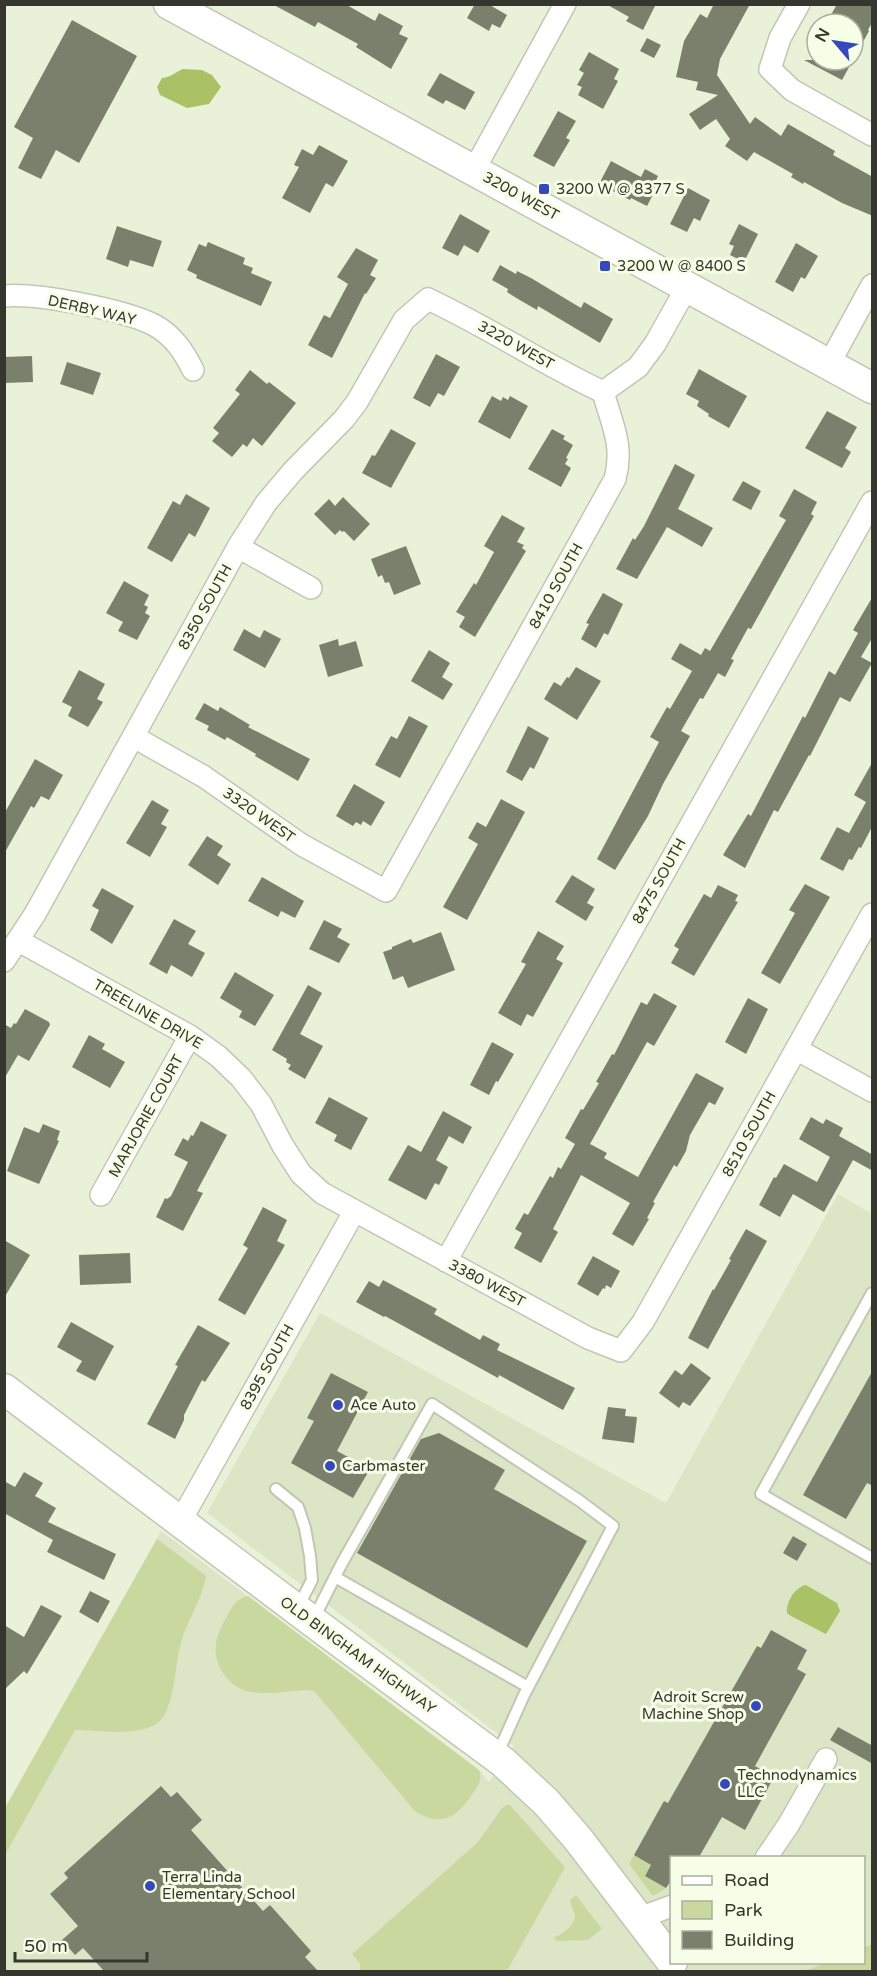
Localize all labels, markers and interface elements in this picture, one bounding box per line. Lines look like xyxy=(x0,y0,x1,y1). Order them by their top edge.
north arrow xyxy=(805,12,865,72)
text: N xyxy=(811,25,835,46)
street label: 3200 WEST xyxy=(480,168,562,224)
place label: 3200 W @ 8377 S xyxy=(556,180,685,198)
marker: 3200 W @ 8377 S xyxy=(537,182,551,196)
place label: 3200 W @ 8400 S xyxy=(617,257,746,275)
marker: 3200 W @ 8400 S xyxy=(598,259,612,273)
street label: DERBY WAY xyxy=(46,291,138,329)
street label: 3220 WEST xyxy=(475,317,557,373)
street label: 8410 SOUTH xyxy=(525,540,587,632)
street label: 8350 SOUTH xyxy=(174,561,236,653)
street label: 3320 WEST xyxy=(219,783,299,847)
street label: 8475 SOUTH xyxy=(628,835,690,927)
street label: TREELINE DRIVE xyxy=(90,975,206,1053)
street label: MARJORIE COURT xyxy=(105,1052,187,1180)
street label: 8510 SOUTH xyxy=(718,1088,780,1180)
street label: 3380 WEST xyxy=(446,1255,528,1311)
street label: 8395 SOUTH xyxy=(236,1321,298,1413)
place label: Ace Auto xyxy=(350,1396,416,1414)
marker: Ace Auto xyxy=(331,1398,345,1412)
place label: Carbmaster xyxy=(342,1457,426,1475)
marker: Carbmaster xyxy=(323,1459,337,1473)
street label: OLD BINGHAM HIGHWAY xyxy=(277,1592,440,1718)
place label: Adroit Screw Machine Shop xyxy=(642,1688,744,1723)
marker: Adroit Screw Machine Shop xyxy=(749,1699,763,1713)
place label: Technodynamics LLC xyxy=(737,1766,857,1801)
marker: Technodynamics LLC xyxy=(718,1777,732,1791)
legend xyxy=(670,1856,865,1964)
place label: Terra Linda Elementary School xyxy=(162,1868,295,1903)
text: Road xyxy=(724,1869,769,1891)
marker: Terra Linda Elementary School xyxy=(143,1879,157,1893)
text: Park xyxy=(724,1899,763,1921)
scale bar xyxy=(15,1925,147,1963)
text: Building xyxy=(724,1929,794,1951)
text: 50 m xyxy=(24,1935,68,1957)

